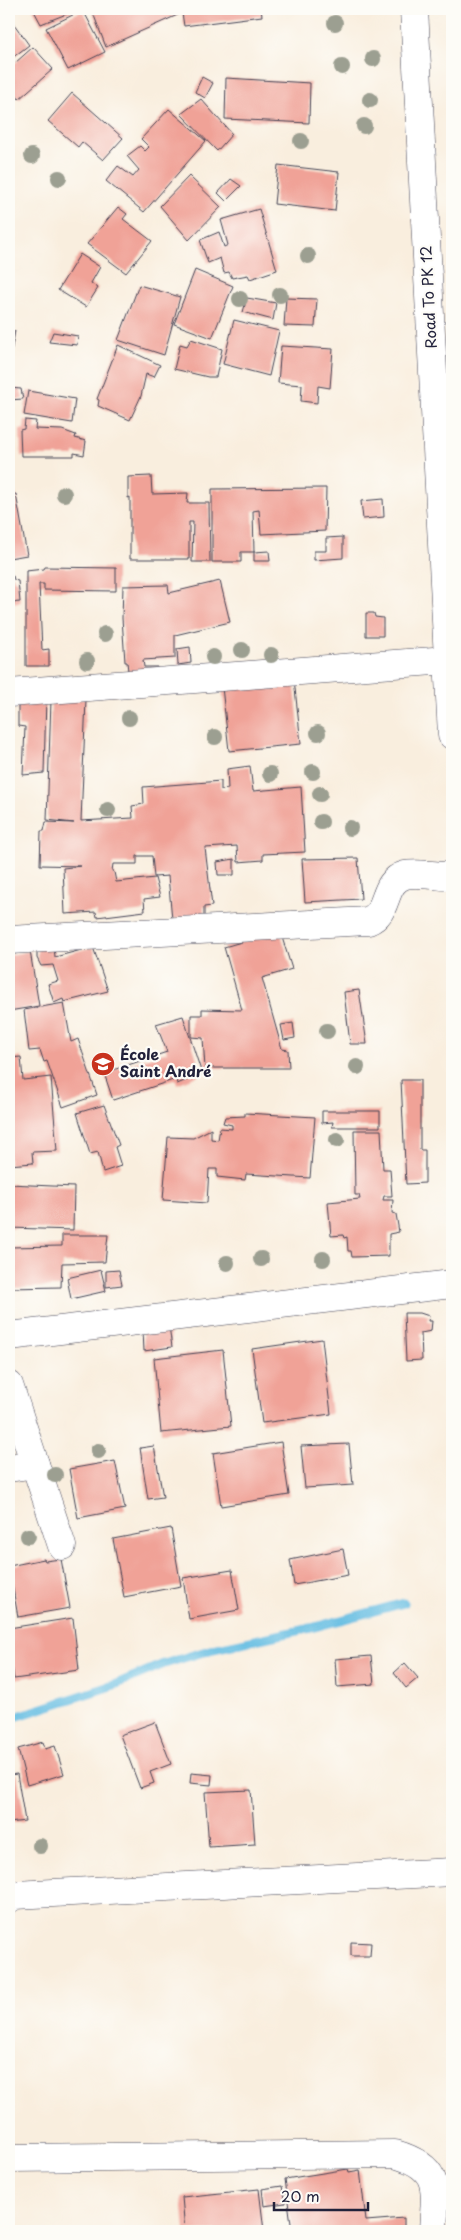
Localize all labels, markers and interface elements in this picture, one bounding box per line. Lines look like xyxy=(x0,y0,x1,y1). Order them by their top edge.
street label: Road To PK 12 xyxy=(413,245,442,349)
place label: École Saint André xyxy=(120,1042,212,1082)
school or university icon: École Saint André xyxy=(90,1051,116,1077)
scale bar xyxy=(274,2180,367,2212)
text: 20 m xyxy=(281,2184,320,2207)

